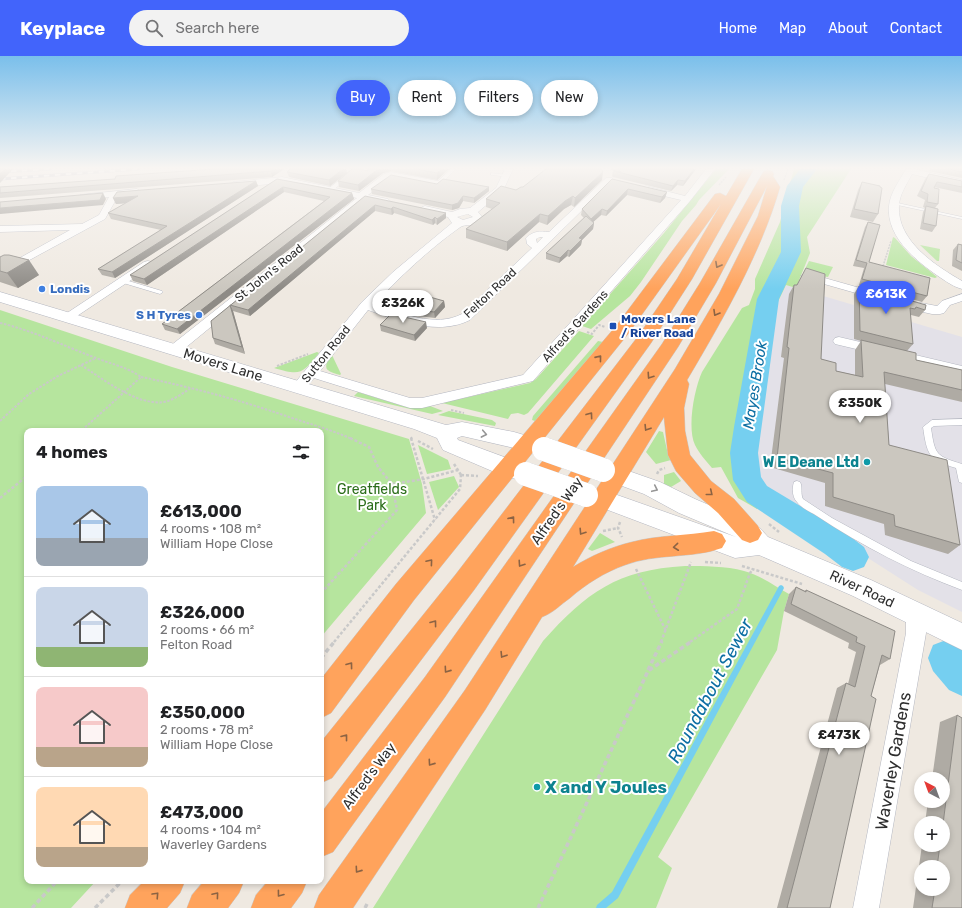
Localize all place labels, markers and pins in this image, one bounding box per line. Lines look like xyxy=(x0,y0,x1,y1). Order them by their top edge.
pin: £613K xyxy=(858,281,914,315)
place label: Londis xyxy=(50,282,90,296)
marker: Londis xyxy=(37,284,47,294)
pin: £326K xyxy=(375,290,431,324)
place label: S H Tyres xyxy=(136,308,191,322)
marker: S H Tyres xyxy=(194,310,204,320)
place label: Movers Lane / River Road xyxy=(621,312,696,340)
marker: Movers Lane / River Road xyxy=(608,321,618,331)
pin: £350K xyxy=(832,390,888,424)
place label: W E Deane Ltd xyxy=(763,454,859,471)
marker: W E Deane Ltd xyxy=(862,457,872,467)
pin: £473K xyxy=(811,722,867,756)
place label: X and Y Joules xyxy=(545,777,667,797)
marker: X and Y Joules xyxy=(532,782,542,792)

